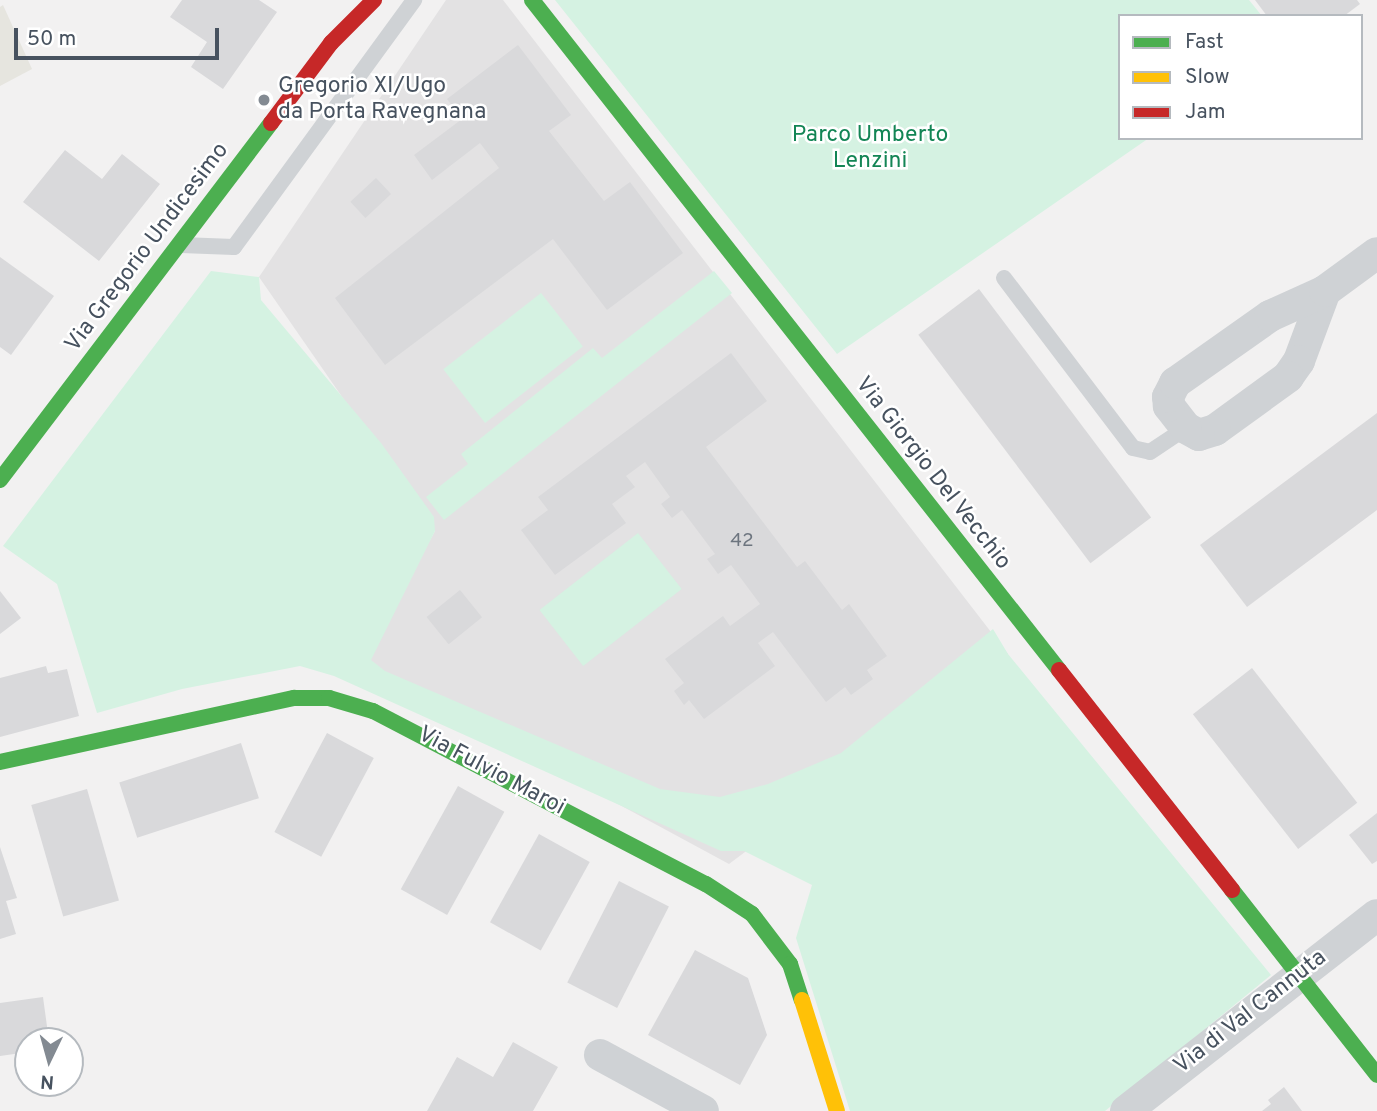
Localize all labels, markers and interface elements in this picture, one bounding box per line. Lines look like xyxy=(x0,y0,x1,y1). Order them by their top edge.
scale bar xyxy=(18,14,222,58)
legend xyxy=(1118,14,1363,140)
text: 50 m xyxy=(27,26,76,53)
text: Fast xyxy=(1185,29,1224,56)
text: Slow xyxy=(1185,64,1230,91)
place label: Gregorio XI/Ugo da Porta Ravegnana xyxy=(278,73,486,127)
marker: Gregorio XI/Ugo da Porta Ravegnana xyxy=(256,92,272,108)
text: Jam xyxy=(1185,99,1226,126)
park label: Parco Umberto Lenzini xyxy=(792,122,948,176)
street label: Via Gregorio Undicesimo xyxy=(60,138,236,358)
street label: Via Giorgio Del Vecchio xyxy=(848,372,1016,576)
house number: 42 xyxy=(730,531,754,553)
street label: Via Fulvio Maroi xyxy=(413,722,569,822)
street label: Via di Val Cannuta xyxy=(1169,945,1333,1081)
north arrow xyxy=(14,1027,84,1097)
text: N xyxy=(39,1068,55,1093)

